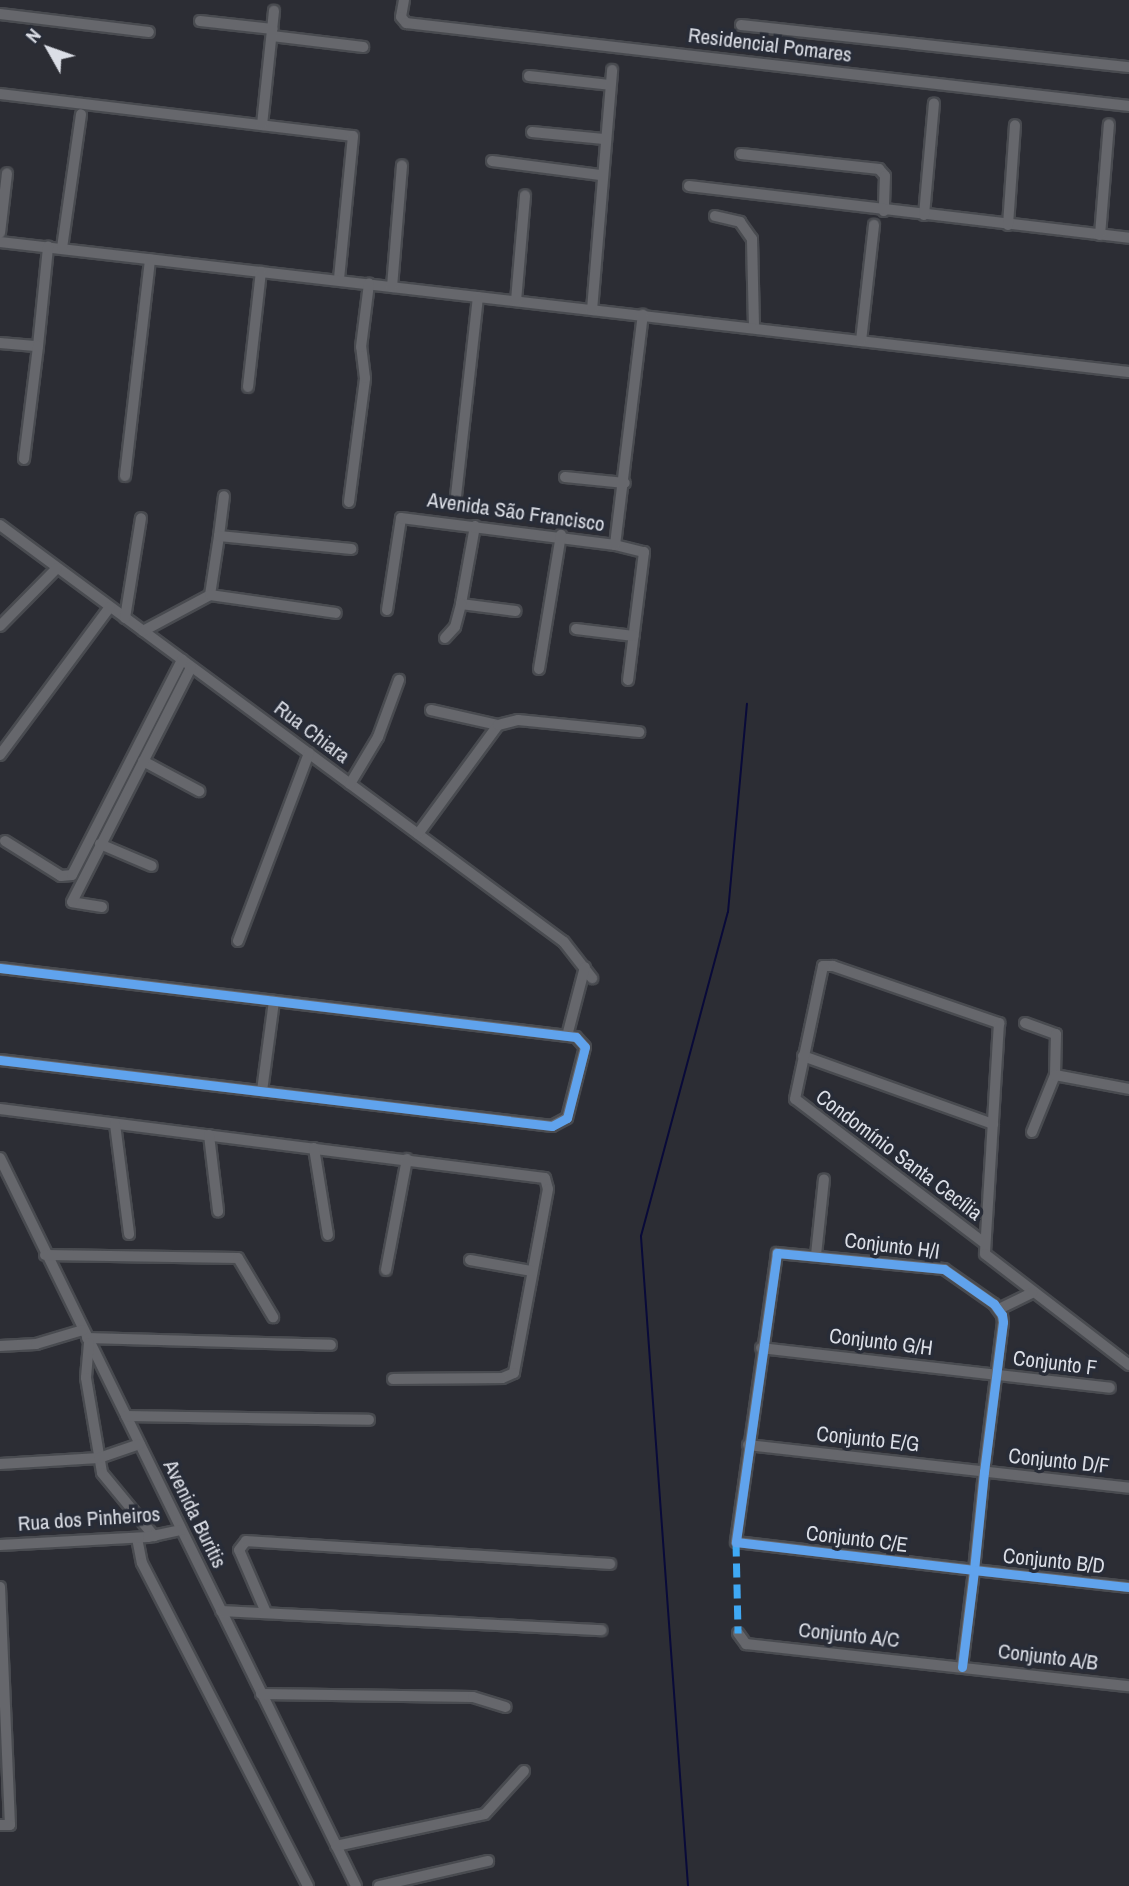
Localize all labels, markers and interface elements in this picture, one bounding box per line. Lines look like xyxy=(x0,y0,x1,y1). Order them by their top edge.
north arrow xyxy=(14,14,84,84)
street label: Residencial Pomares xyxy=(687,22,853,68)
text: N xyxy=(19,23,46,48)
street label: Avenida São Francisco xyxy=(426,487,606,537)
street label: Rua Chiara xyxy=(269,695,355,769)
street label: Condomínio Santa Cecília xyxy=(811,1084,987,1226)
street label: Conjunto H/I xyxy=(843,1228,941,1264)
street label: Conjunto G/H xyxy=(828,1323,934,1361)
street label: Conjunto F xyxy=(1012,1345,1098,1381)
street label: Conjunto E/G xyxy=(815,1421,921,1457)
street label: Conjunto D/F xyxy=(1007,1443,1111,1479)
street label: Avenida Buritis xyxy=(158,1456,232,1572)
street label: Rua dos Pinheiros xyxy=(17,1501,161,1537)
street label: Conjunto C/E xyxy=(805,1520,909,1558)
street label: Conjunto B/D xyxy=(1002,1543,1106,1579)
street label: Conjunto A/C xyxy=(797,1617,901,1653)
street label: Conjunto A/B xyxy=(996,1638,1100,1676)

